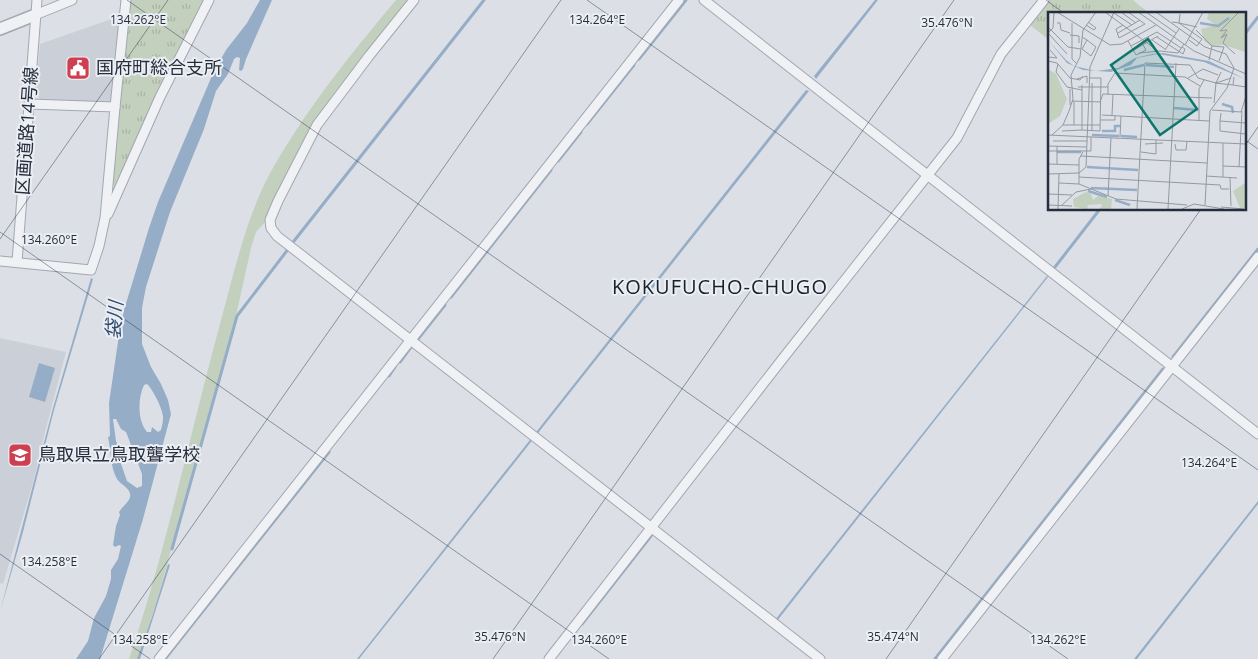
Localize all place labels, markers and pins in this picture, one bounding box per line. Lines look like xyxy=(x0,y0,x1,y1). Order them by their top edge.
public building icon: 国府町総合支所 xyxy=(65,55,91,81)
place label: 国府町総合支所 xyxy=(96,55,222,79)
school or university icon: 鳥取県立鳥取聾学校 xyxy=(7,442,33,468)
place label: 鳥取県立鳥取聾学校 xyxy=(38,442,200,466)

